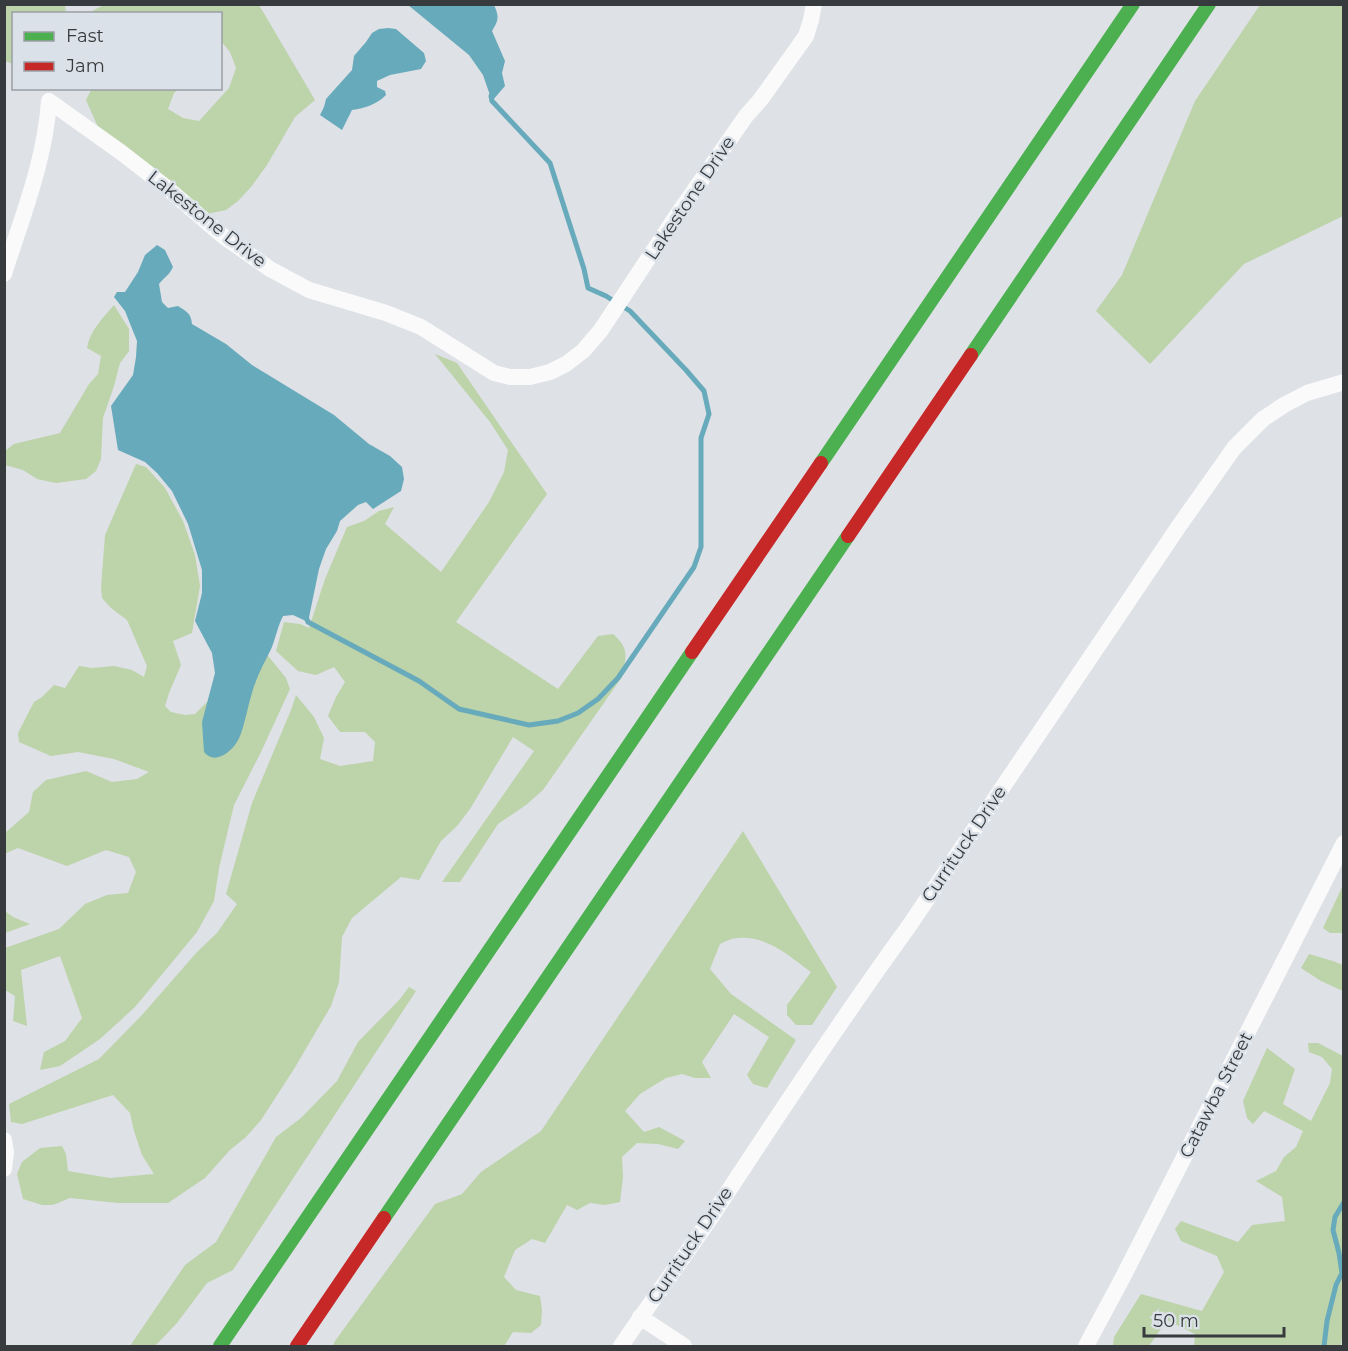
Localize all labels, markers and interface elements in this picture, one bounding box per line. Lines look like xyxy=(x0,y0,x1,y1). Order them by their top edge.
legend xyxy=(12,12,222,90)
text: Fast xyxy=(66,25,104,47)
text: Jam xyxy=(65,55,105,77)
street label: Lakestone Drive xyxy=(641,132,740,264)
street label: Lakestone Drive xyxy=(143,166,271,272)
street label: Currituck Drive xyxy=(917,782,1011,906)
street label: Catawba Street xyxy=(1175,1028,1257,1162)
street label: Currituck Drive xyxy=(643,1183,737,1307)
scale bar xyxy=(1144,1300,1284,1338)
text: 50 m xyxy=(1153,1310,1199,1332)

